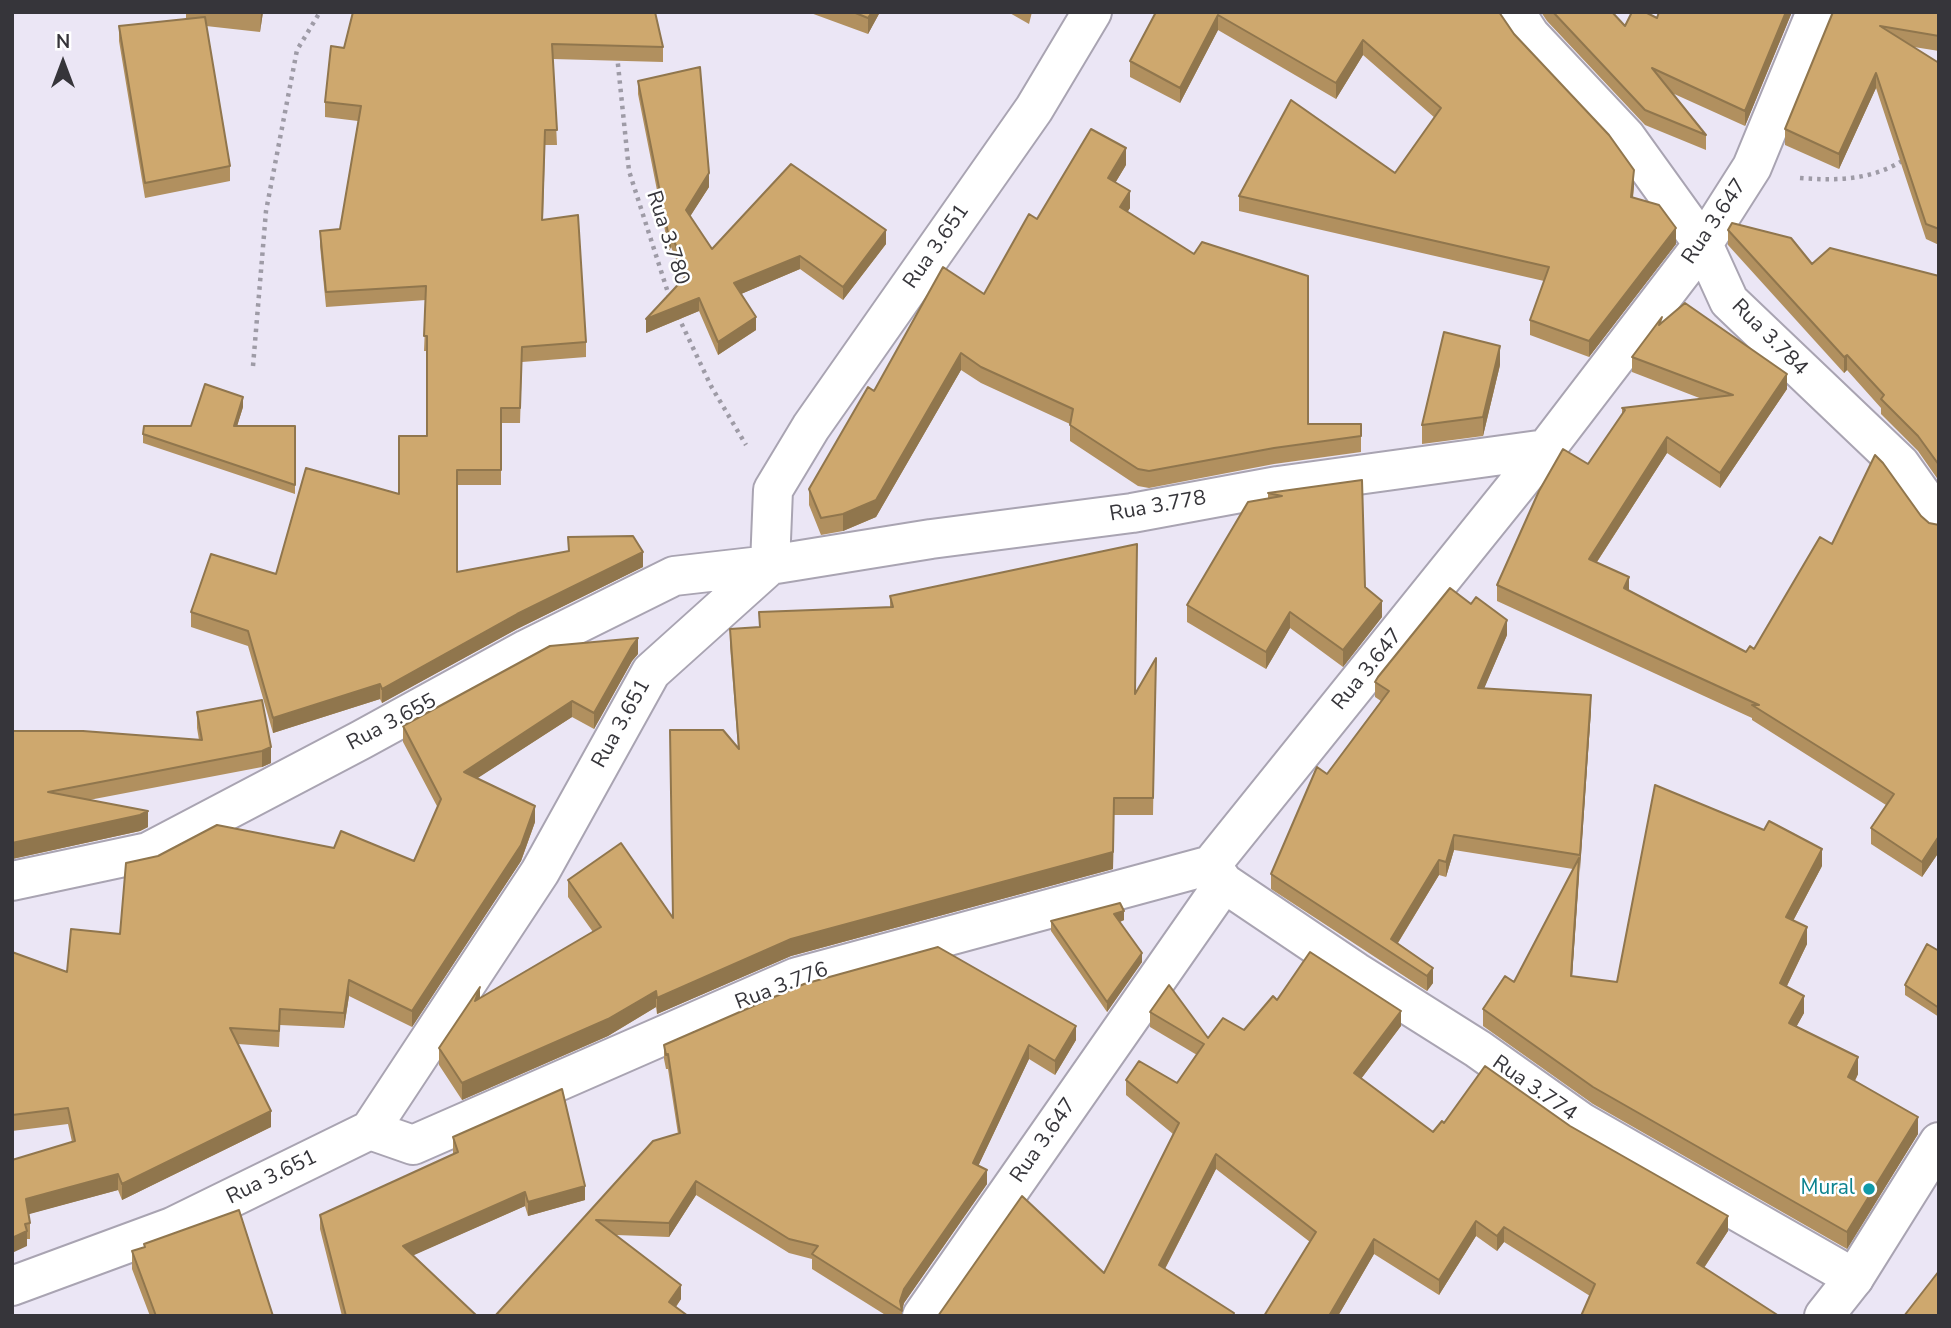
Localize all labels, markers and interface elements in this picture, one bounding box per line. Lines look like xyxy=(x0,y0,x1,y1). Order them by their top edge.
north arrow xyxy=(28,28,98,98)
text: N xyxy=(56,29,70,55)
street label: Rua 3.647 xyxy=(1677,175,1753,269)
street label: Rua 3.780 xyxy=(640,188,694,288)
street label: Rua 3.651 xyxy=(899,200,975,294)
street label: Rua 3.784 xyxy=(1726,295,1812,381)
street label: Rua 3.778 xyxy=(1108,486,1208,528)
street label: Rua 3.647 xyxy=(1328,624,1408,716)
street label: Rua 3.651 xyxy=(587,675,657,773)
street label: Rua 3.655 xyxy=(343,689,441,757)
street label: Rua 3.776 xyxy=(732,958,832,1016)
street label: Rua 3.774 xyxy=(1487,1051,1581,1127)
street label: Rua 3.647 xyxy=(1006,1094,1082,1188)
street label: Rua 3.651 xyxy=(223,1145,321,1211)
place label: Mural xyxy=(1801,1176,1855,1202)
marker: Mural xyxy=(1861,1181,1877,1197)

